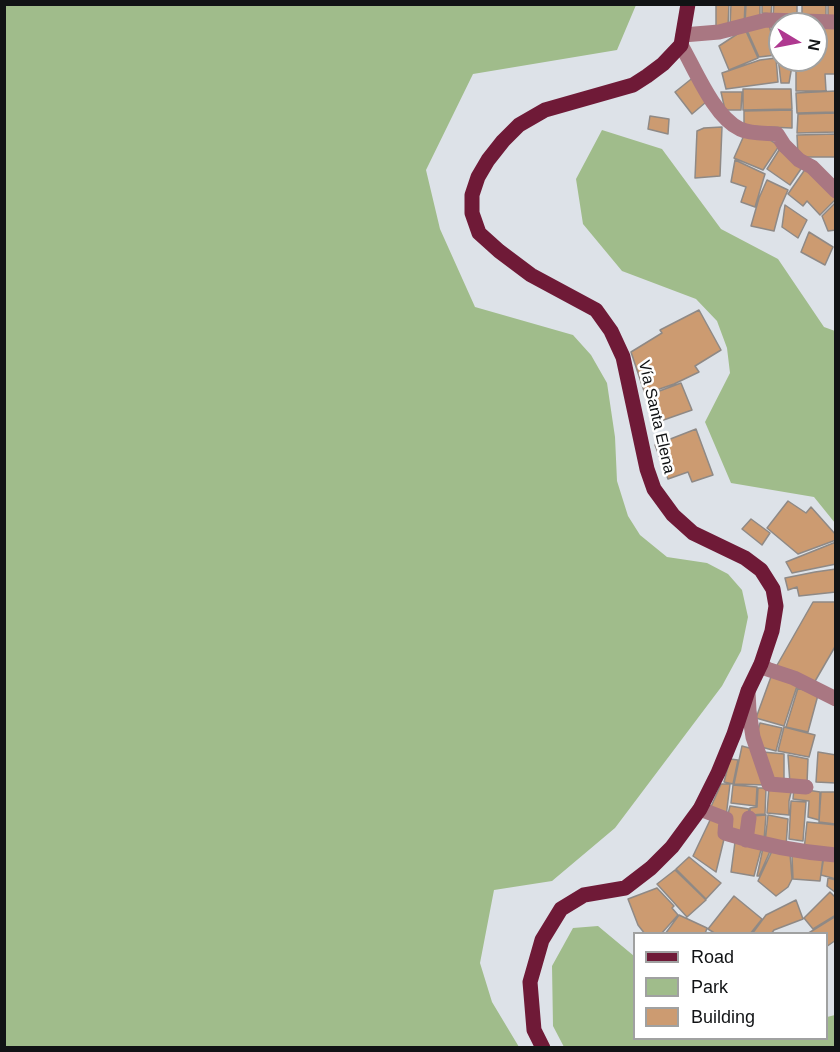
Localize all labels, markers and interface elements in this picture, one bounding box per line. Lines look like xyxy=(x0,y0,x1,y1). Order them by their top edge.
north arrow xyxy=(768,12,828,72)
text: N xyxy=(805,38,824,52)
street label: Vía Santa Elena xyxy=(634,359,678,475)
legend xyxy=(633,932,828,1040)
text: Road xyxy=(691,947,734,967)
text: Park xyxy=(691,977,728,997)
text: Building xyxy=(691,1007,755,1027)

